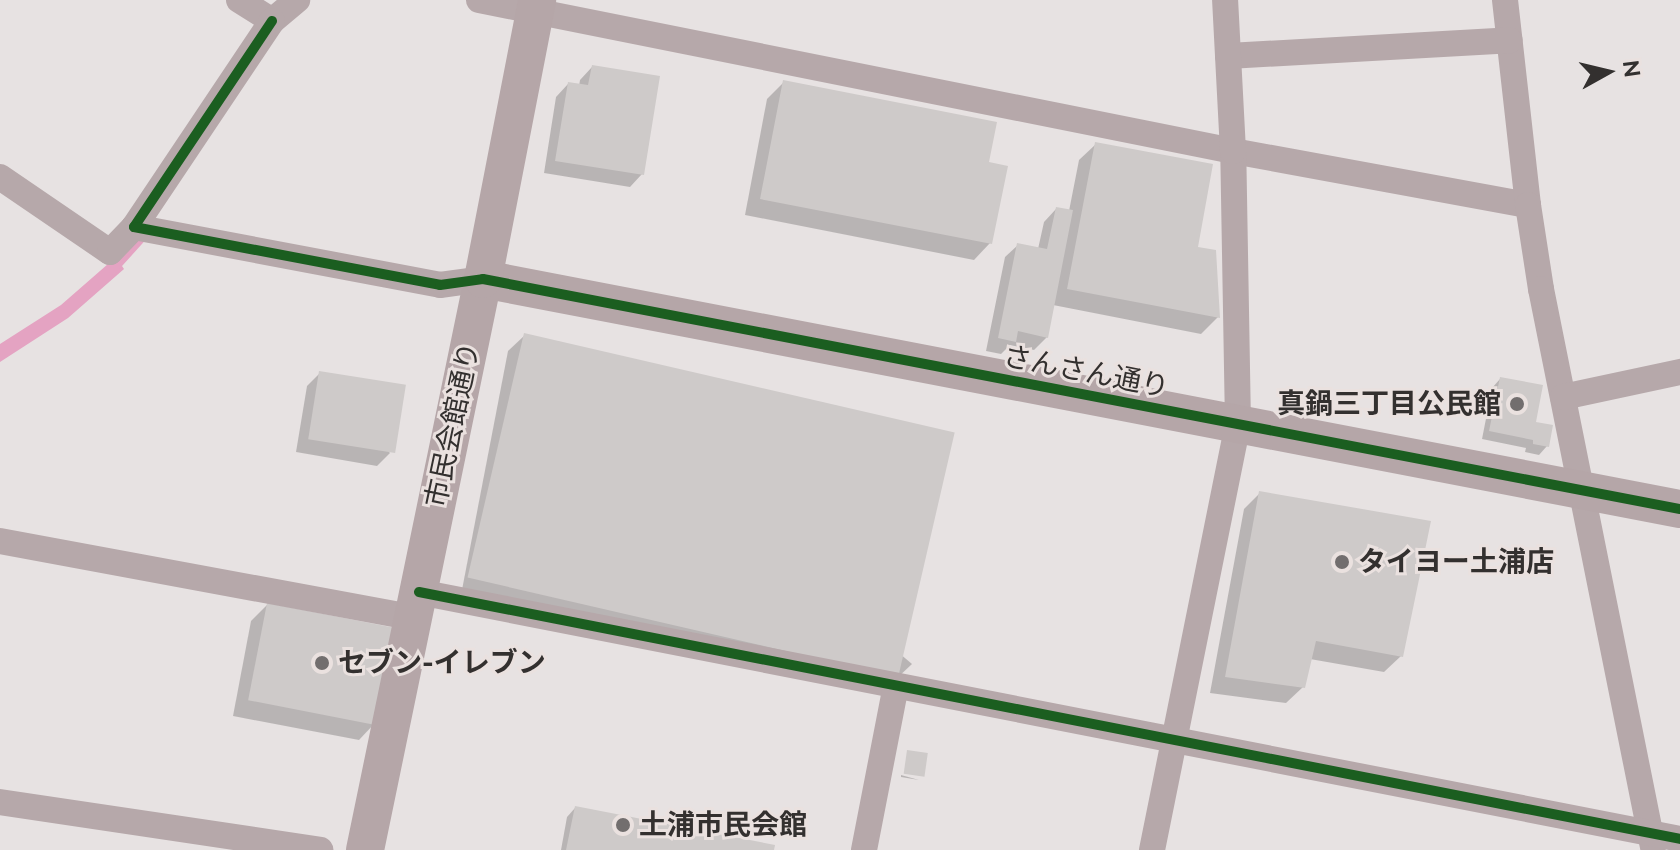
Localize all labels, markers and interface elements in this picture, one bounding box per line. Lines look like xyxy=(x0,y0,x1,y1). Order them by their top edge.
north arrow xyxy=(1568,32,1648,112)
text: N xyxy=(1618,59,1646,79)
street label: 市民会館通り xyxy=(419,339,487,511)
street label: さんさん通り xyxy=(1000,339,1172,405)
place label: 真鍋三丁目公民館 xyxy=(1277,387,1501,421)
marker: 真鍋三丁目公民館 xyxy=(1508,395,1526,413)
place label: タイヨー土浦店 xyxy=(1358,545,1554,579)
marker: タイヨー土浦店 xyxy=(1333,553,1351,571)
place label: セブン-イレブン xyxy=(338,646,546,680)
marker: セブン-イレブン xyxy=(313,654,331,672)
place label: 土浦市民会館 xyxy=(639,808,807,842)
marker: 土浦市民会館 xyxy=(614,816,632,834)

